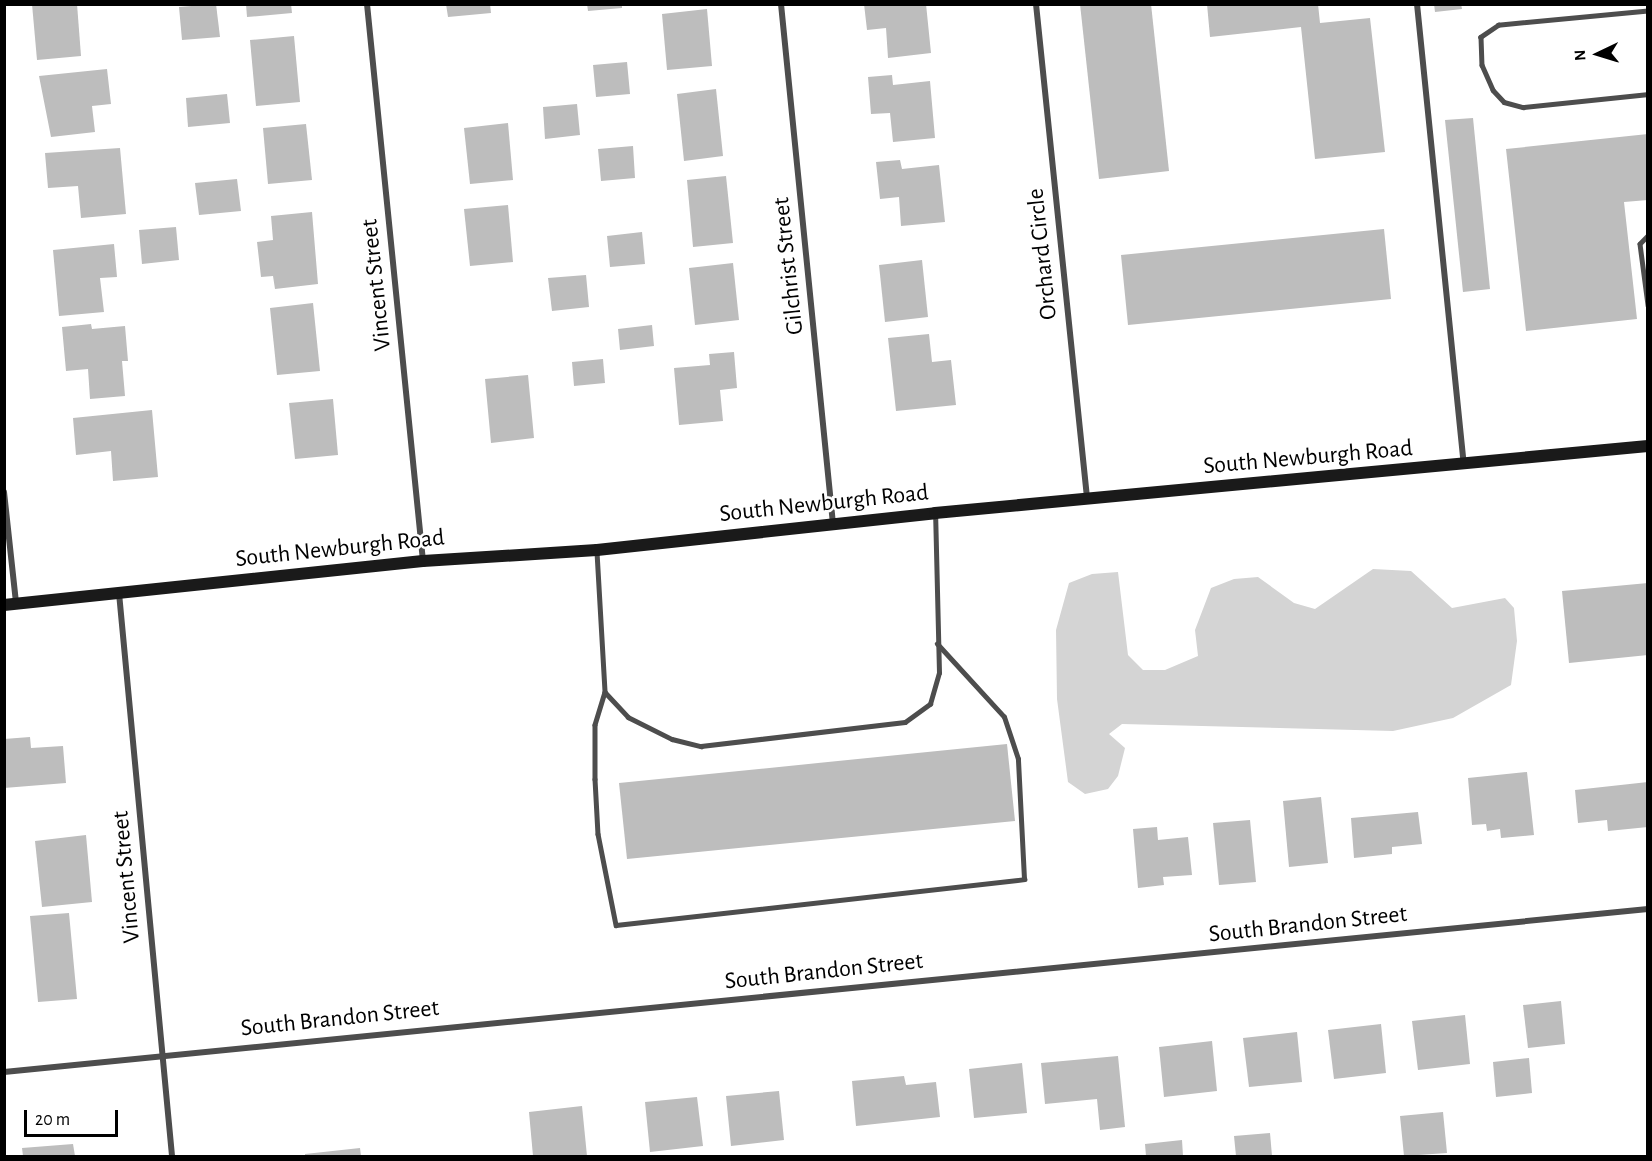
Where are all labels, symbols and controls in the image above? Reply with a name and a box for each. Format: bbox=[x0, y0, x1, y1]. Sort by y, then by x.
north arrow bbox=[1568, 24, 1628, 84]
text: N bbox=[1572, 49, 1588, 61]
street label: Orchard Circle bbox=[1022, 187, 1064, 321]
street label: Gilchrist Street bbox=[767, 196, 811, 336]
street label: Vincent Street bbox=[356, 218, 398, 352]
street label: South Newburgh Road bbox=[1202, 435, 1414, 481]
street label: South Newburgh Road bbox=[718, 479, 930, 529]
street label: South Newburgh Road bbox=[234, 524, 446, 574]
street label: Vincent Street bbox=[107, 810, 147, 944]
street label: South Brandon Street bbox=[1207, 900, 1409, 950]
street label: South Brandon Street bbox=[723, 947, 925, 997]
street label: South Brandon Street bbox=[239, 994, 441, 1044]
scale bar bbox=[27, 1098, 122, 1136]
text: 20 m bbox=[35, 1111, 70, 1129]

